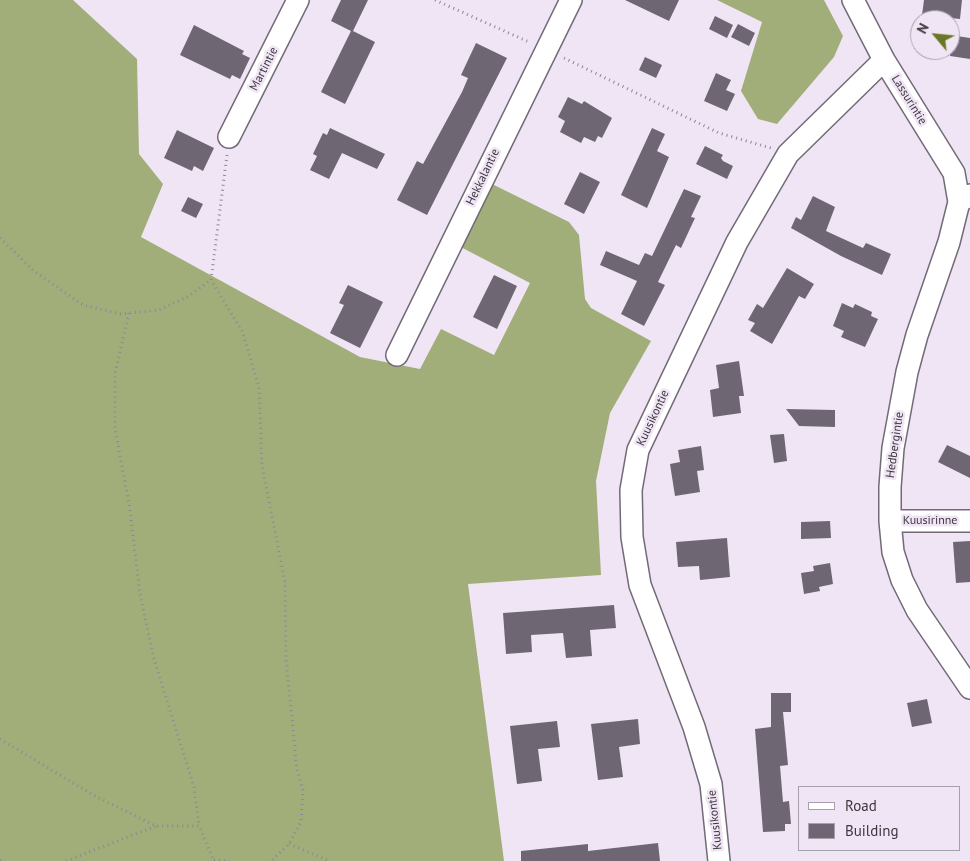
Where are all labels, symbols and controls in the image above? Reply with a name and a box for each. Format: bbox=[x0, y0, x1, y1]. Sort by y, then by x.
north arrow bbox=[910, 10, 960, 60]
text: N bbox=[913, 20, 933, 37]
street label: Martintie bbox=[247, 45, 281, 93]
street label: Lassurintie bbox=[888, 73, 930, 127]
street label: Hekkalantie bbox=[463, 146, 503, 208]
street label: Kuusikontie bbox=[634, 388, 672, 448]
street label: Hedbergintie bbox=[883, 411, 907, 479]
street label: Kuusirinne bbox=[903, 514, 957, 528]
legend bbox=[798, 786, 960, 851]
street label: Kuusikontie bbox=[705, 789, 725, 851]
text: Road bbox=[845, 796, 877, 815]
text: Building bbox=[845, 821, 899, 840]

